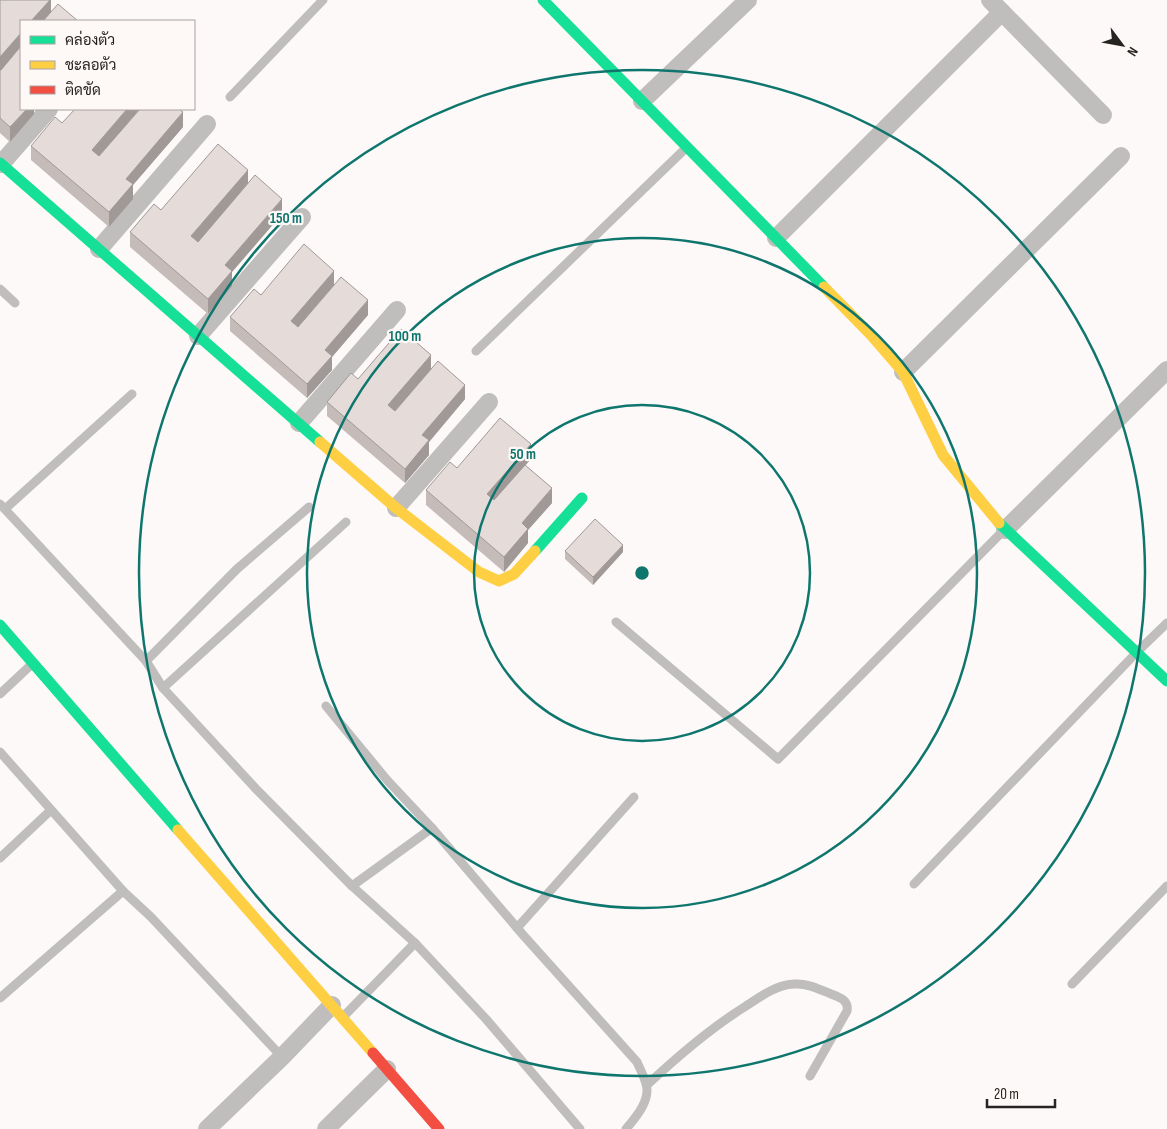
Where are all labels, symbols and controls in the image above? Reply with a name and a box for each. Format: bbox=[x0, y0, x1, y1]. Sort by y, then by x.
legend bbox=[20, 20, 195, 110]
north arrow bbox=[1097, 20, 1147, 70]
text: คล่องตัว bbox=[65, 30, 115, 50]
text: N bbox=[1123, 44, 1142, 59]
text: ชะลอตัว bbox=[65, 56, 116, 75]
text: ติดขัด bbox=[65, 81, 101, 100]
text: 150 m bbox=[270, 209, 302, 228]
text: 100 m bbox=[389, 327, 421, 346]
text: 50 m bbox=[510, 445, 536, 464]
centre of rings bbox=[633, 564, 651, 582]
scale bar bbox=[987, 1076, 1054, 1108]
text: 20 m bbox=[994, 1085, 1019, 1104]

